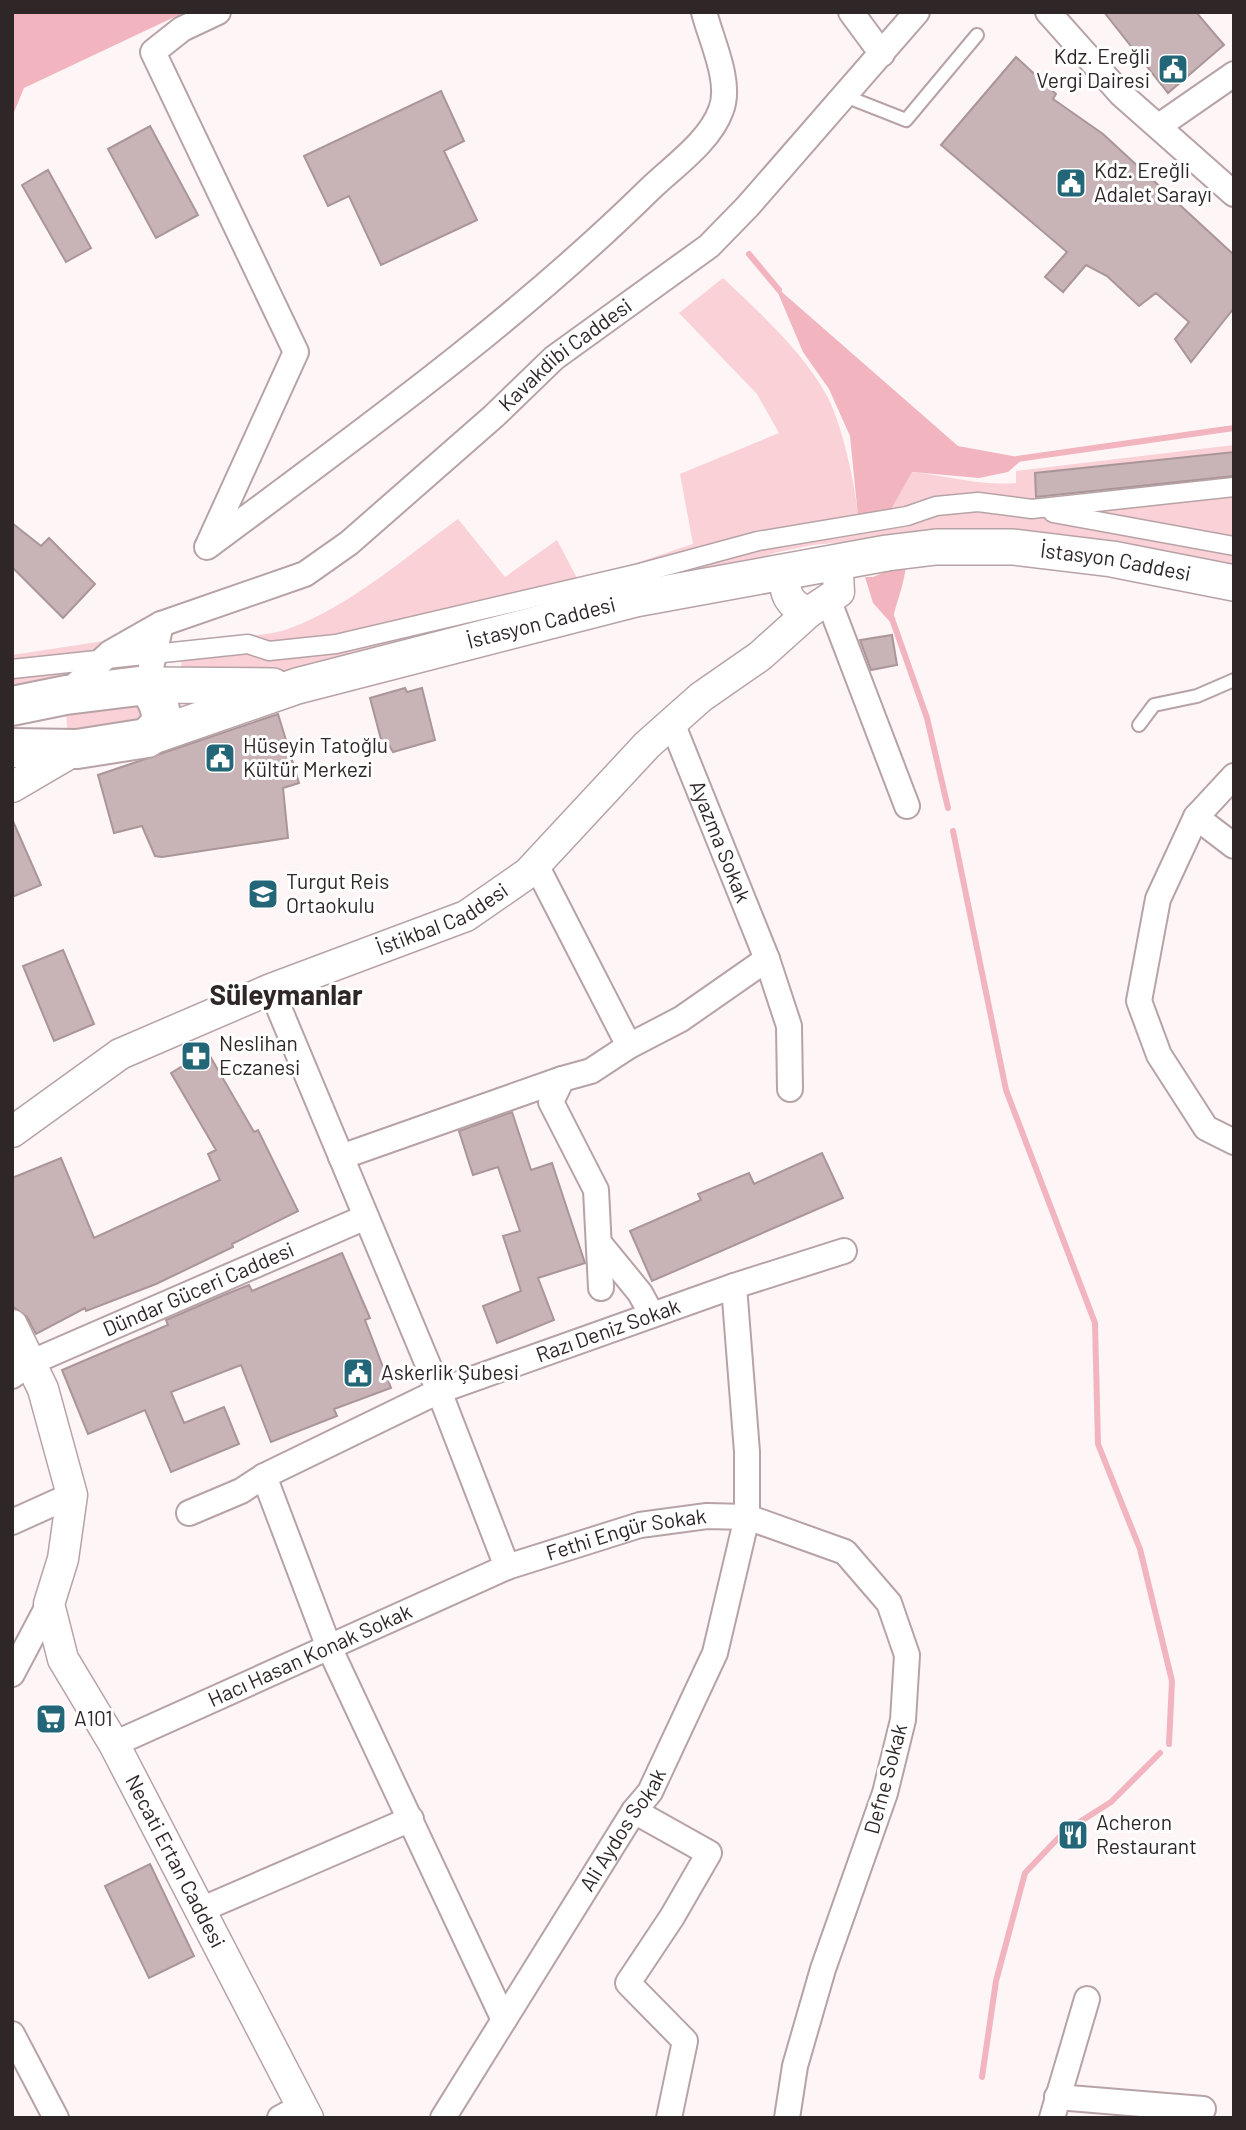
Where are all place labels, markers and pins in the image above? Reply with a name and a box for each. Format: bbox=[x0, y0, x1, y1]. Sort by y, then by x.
place label: Kdz. Ereğli Vergi Dairesi bbox=[1036, 43, 1150, 92]
public building icon: Kdz. Ereğli Vergi Dairesi bbox=[1156, 52, 1190, 86]
place label: Kdz. Ereğli Adalet Sarayı bbox=[1094, 157, 1212, 206]
public building icon: Kdz. Ereğli Adalet Sarayı bbox=[1054, 166, 1088, 200]
place label: Hüseyin Tatoğlu Kültür Merkezi bbox=[243, 732, 388, 781]
public building icon: Hüseyin Tatoğlu Kültür Merkezi bbox=[203, 741, 237, 775]
place label: Turgut Reis Ortaokulu bbox=[286, 868, 389, 917]
school or university icon: Turgut Reis Ortaokulu bbox=[246, 877, 280, 911]
place label: Neslihan Eczanesi bbox=[219, 1030, 300, 1079]
pharmacy icon: Neslihan Eczanesi bbox=[179, 1039, 213, 1073]
public building icon: Askerlik Şubesi bbox=[341, 1356, 375, 1390]
place label: Askerlik Şubesi bbox=[381, 1359, 519, 1384]
supermarket icon: A101 bbox=[34, 1702, 68, 1736]
place label: A101 bbox=[74, 1705, 113, 1730]
place label: Acheron Restaurant bbox=[1096, 1809, 1197, 1858]
restaurant icon: Acheron Restaurant bbox=[1056, 1818, 1090, 1852]

